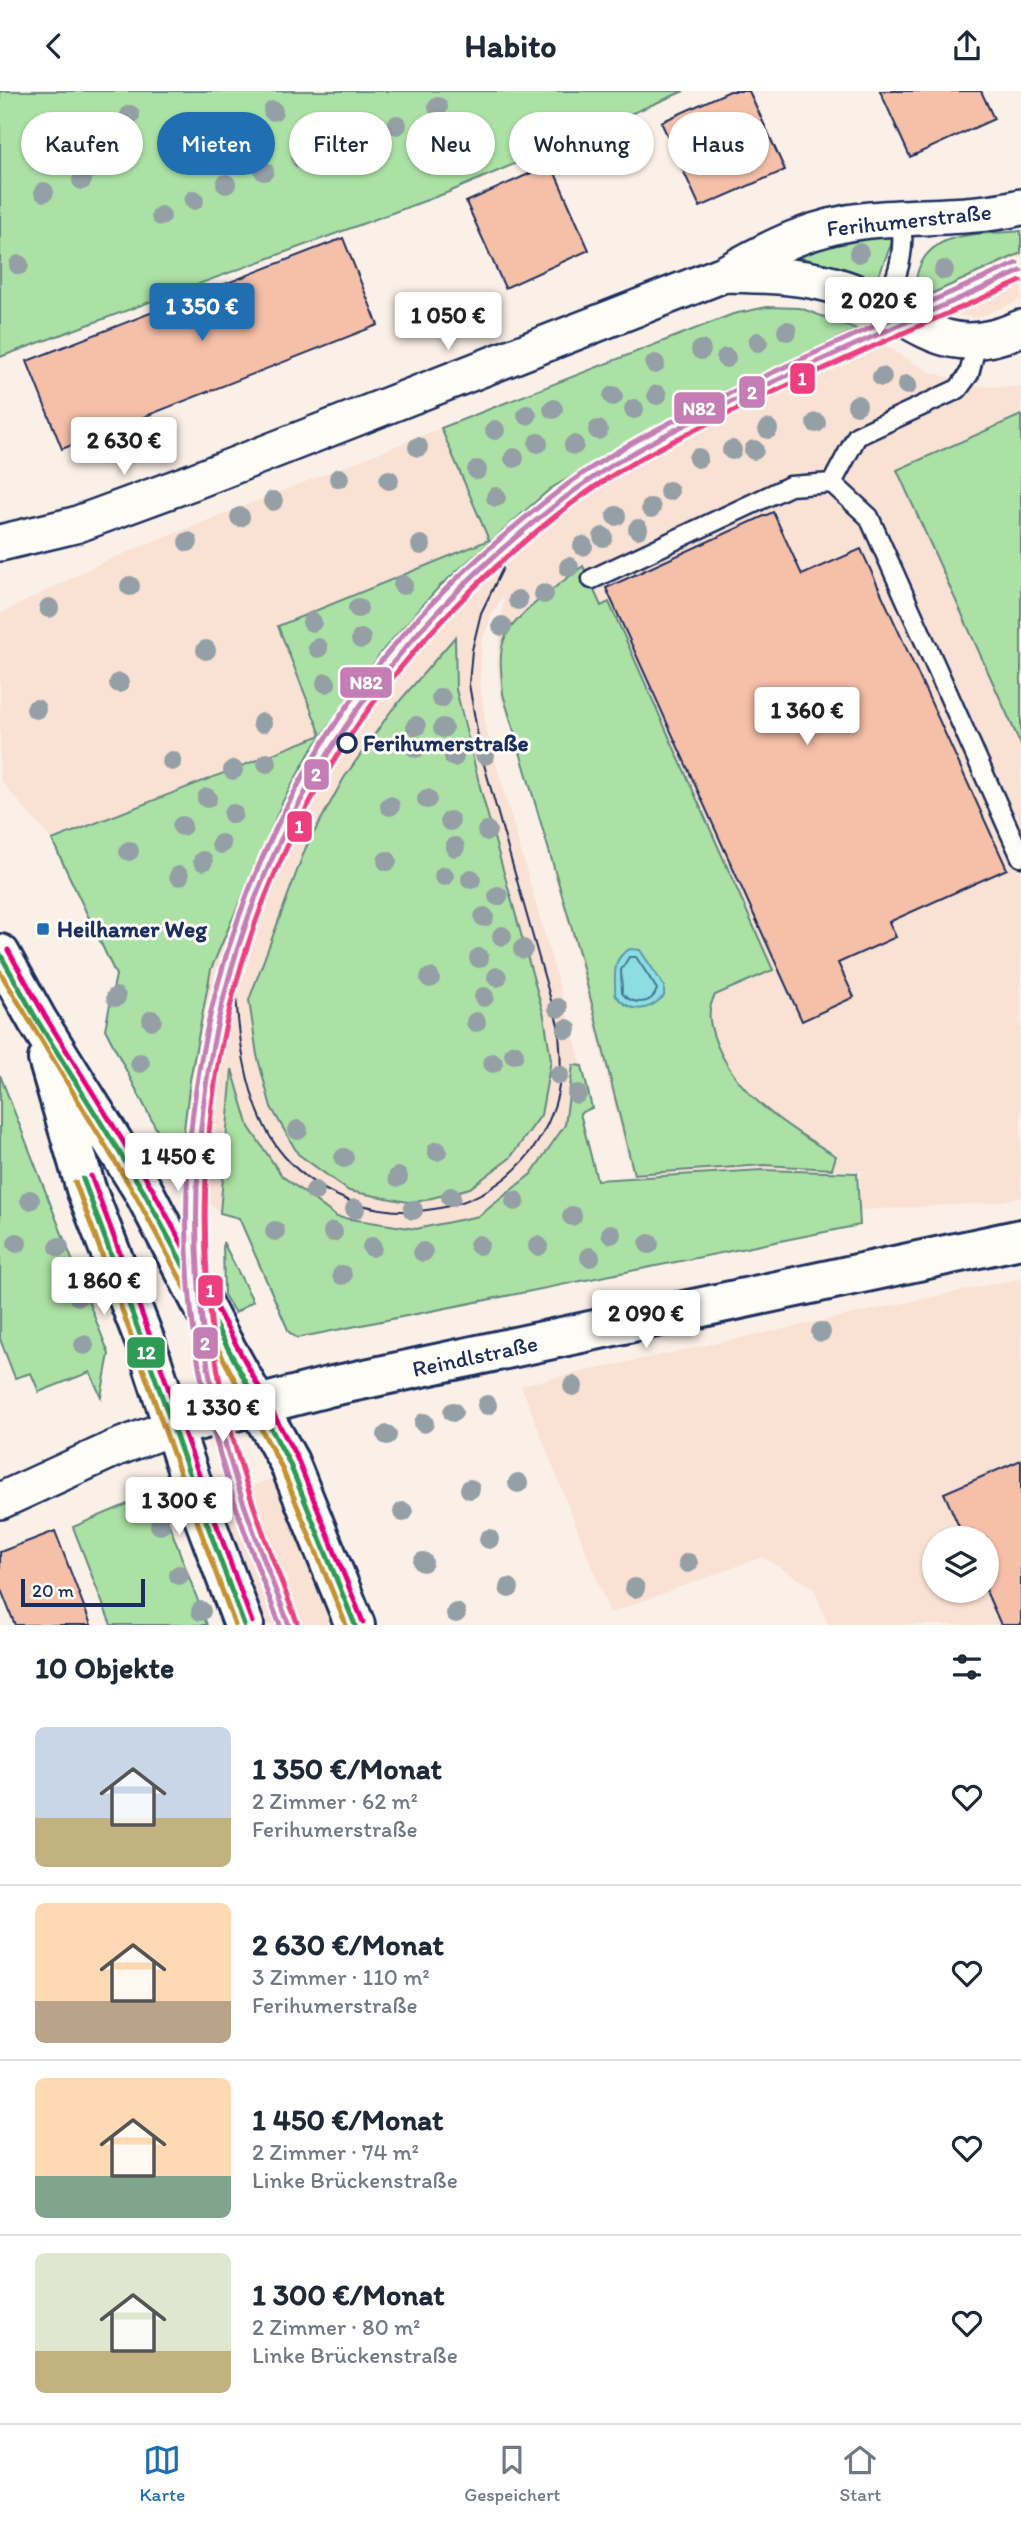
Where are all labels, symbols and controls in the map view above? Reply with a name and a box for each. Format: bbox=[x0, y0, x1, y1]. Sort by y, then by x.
icon: back bbox=[35, 27, 73, 65]
text: Habito bbox=[465, 27, 556, 65]
icon: share bbox=[948, 27, 986, 65]
chip: Kaufen bbox=[21, 112, 143, 175]
chip: Mieten bbox=[157, 112, 275, 175]
chip: Filter bbox=[289, 112, 392, 175]
chip: Neu bbox=[406, 112, 495, 175]
chip: Wohnung bbox=[509, 112, 654, 175]
chip: Haus bbox=[668, 112, 769, 175]
street label: Ferihumerstraße bbox=[825, 197, 993, 243]
pin: 2 020 € bbox=[814, 278, 944, 337]
pin: 1 350 € bbox=[137, 283, 267, 343]
text: 2 020 € bbox=[841, 286, 917, 314]
text: 1 350 € bbox=[166, 292, 238, 320]
pin: 1 050 € bbox=[383, 293, 513, 352]
text: 1 050 € bbox=[411, 301, 485, 329]
line badge: 1 bbox=[789, 362, 816, 395]
text: 1 bbox=[798, 367, 807, 390]
line badge: 2 bbox=[738, 375, 766, 409]
text: 2 bbox=[747, 381, 757, 404]
line badge: N82 bbox=[673, 391, 726, 425]
text: N82 bbox=[682, 397, 716, 420]
pin: 2 630 € bbox=[59, 417, 189, 477]
text: 2 630 € bbox=[87, 426, 161, 454]
line badge: N82 bbox=[339, 666, 393, 699]
text: N82 bbox=[349, 671, 383, 694]
pin: 1 360 € bbox=[742, 687, 872, 747]
text: 1 360 € bbox=[770, 696, 844, 724]
place label: Ferihumerstraße bbox=[363, 729, 529, 757]
marker: Ferihumerstraße bbox=[337, 733, 357, 753]
line badge: 2 bbox=[303, 758, 330, 791]
text: 2 bbox=[311, 763, 321, 786]
line badge: 1 bbox=[286, 810, 313, 843]
text: 1 bbox=[295, 815, 304, 838]
place label: Heilhamer Weg bbox=[57, 915, 208, 943]
marker: Heilhamer Weg bbox=[35, 921, 51, 937]
pin: 1 450 € bbox=[113, 1133, 243, 1193]
text: 1 450 € bbox=[141, 1142, 215, 1170]
pin: 1 860 € bbox=[39, 1257, 169, 1317]
text: 1 860 € bbox=[67, 1266, 141, 1294]
line badge: 1 bbox=[197, 1274, 224, 1307]
text: 1 bbox=[206, 1279, 215, 1302]
pin: 2 090 € bbox=[581, 1291, 711, 1350]
text: 2 090 € bbox=[608, 1299, 684, 1327]
line badge: 2 bbox=[192, 1326, 219, 1360]
street label: Reindlstraße bbox=[410, 1329, 540, 1383]
text: 2 bbox=[200, 1332, 210, 1355]
line badge: 12 bbox=[126, 1336, 166, 1369]
text: 12 bbox=[137, 1341, 155, 1364]
pin: 1 330 € bbox=[158, 1385, 288, 1444]
text: 1 330 € bbox=[186, 1393, 260, 1421]
pin: 1 300 € bbox=[114, 1477, 244, 1537]
text: 1 300 € bbox=[141, 1486, 217, 1514]
map controls bbox=[922, 1526, 999, 1603]
button: layers bbox=[922, 1526, 999, 1603]
scale bar bbox=[21, 1576, 145, 1608]
text: 20 m bbox=[32, 1579, 74, 1602]
icon: filters bbox=[948, 1648, 986, 1686]
text: 10 Objekte bbox=[35, 1649, 174, 1686]
text: 1 350 €/Monat bbox=[252, 1750, 442, 1787]
icon: home bbox=[91, 1755, 175, 1839]
icon: heart bbox=[948, 1778, 986, 1816]
text: 2 Zimmer · 62 m² bbox=[252, 1787, 418, 1815]
text: Ferihumerstraße bbox=[252, 1815, 418, 1843]
text: 2 630 €/Monat bbox=[252, 1926, 444, 1963]
icon: home bbox=[91, 1931, 175, 2015]
icon: heart bbox=[948, 1954, 986, 1992]
text: 3 Zimmer · 110 m² bbox=[252, 1963, 430, 1991]
text: Ferihumerstraße bbox=[252, 1991, 418, 2019]
text: 1 450 €/Monat bbox=[252, 2101, 443, 2138]
icon: home bbox=[91, 2106, 175, 2190]
icon: heart bbox=[948, 2129, 986, 2167]
text: 2 Zimmer · 74 m² bbox=[252, 2138, 419, 2166]
text: Linke Brückenstraße bbox=[252, 2166, 458, 2194]
text: 1 300 €/Monat bbox=[252, 2276, 444, 2313]
icon: home bbox=[91, 2281, 175, 2365]
icon: heart bbox=[948, 2304, 986, 2342]
text: 2 Zimmer · 80 m² bbox=[252, 2313, 421, 2341]
text: Linke Brückenstraße bbox=[252, 2341, 458, 2369]
tab: Karte bbox=[139, 2441, 185, 2506]
tab: Gespeichert bbox=[464, 2441, 561, 2506]
tab: Start bbox=[839, 2441, 881, 2506]

